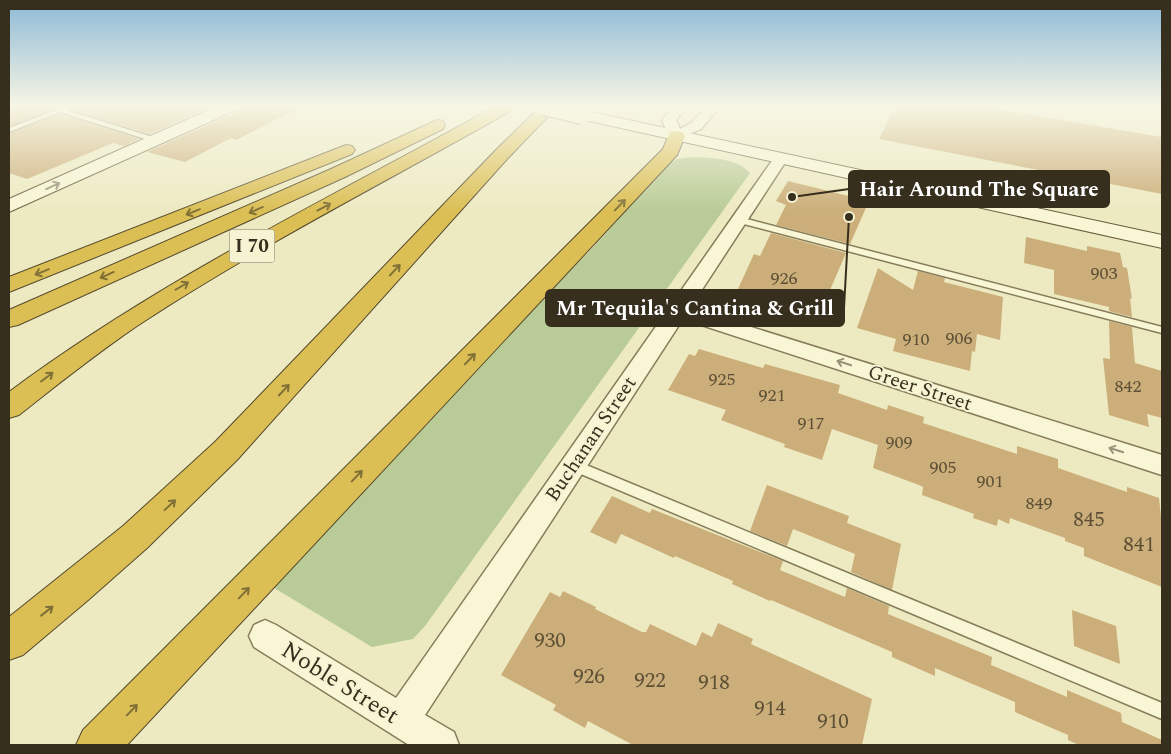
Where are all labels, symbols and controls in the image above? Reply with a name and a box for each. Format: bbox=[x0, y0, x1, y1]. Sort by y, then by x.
callout: Hair Around The Square bbox=[849, 171, 1109, 207]
text: Hair Around The Square bbox=[859, 174, 1099, 206]
one-way arrow bbox=[45, 181, 60, 191]
one-way arrow bbox=[614, 199, 626, 211]
one-way arrow bbox=[316, 202, 331, 211]
one-way arrow bbox=[249, 205, 264, 215]
one-way arrow bbox=[186, 207, 201, 217]
road number: I 70 bbox=[230, 230, 274, 262]
house number: 903 bbox=[1091, 260, 1118, 287]
one-way arrow bbox=[389, 264, 401, 277]
house number: 926 bbox=[771, 265, 798, 292]
one-way arrow bbox=[35, 267, 50, 277]
one-way arrow bbox=[100, 271, 115, 281]
one-way arrow bbox=[174, 280, 188, 290]
callout: Mr Tequila's Cantina & Grill bbox=[546, 290, 844, 326]
text: Mr Tequila's Cantina & Grill bbox=[556, 293, 834, 325]
house number: 906 bbox=[946, 325, 973, 352]
house number: 910 bbox=[903, 326, 930, 353]
one-way arrow bbox=[464, 353, 476, 365]
street label: Greer Street bbox=[864, 357, 976, 419]
one-way arrow bbox=[837, 358, 853, 368]
house number: 925 bbox=[709, 366, 736, 393]
street label: Buchanan Street bbox=[538, 370, 644, 508]
one-way arrow bbox=[40, 372, 54, 382]
house number: 842 bbox=[1115, 373, 1142, 400]
house number: 921 bbox=[759, 382, 786, 409]
one-way arrow bbox=[279, 383, 290, 396]
house number: 917 bbox=[798, 410, 825, 437]
house number: 909 bbox=[886, 429, 913, 456]
one-way arrow bbox=[1108, 444, 1124, 454]
house number: 905 bbox=[930, 454, 957, 481]
house number: 901 bbox=[977, 468, 1004, 495]
one-way arrow bbox=[351, 470, 363, 482]
house number: 849 bbox=[1026, 490, 1053, 517]
one-way arrow bbox=[163, 499, 176, 511]
house number: 845 bbox=[1073, 504, 1105, 536]
house number: 841 bbox=[1123, 529, 1155, 561]
one-way arrow bbox=[238, 587, 250, 599]
one-way arrow bbox=[40, 606, 54, 616]
house number: 930 bbox=[534, 625, 566, 657]
street label: Noble Street bbox=[274, 632, 406, 734]
house number: 926 bbox=[573, 661, 605, 693]
house number: 922 bbox=[634, 665, 666, 697]
house number: 918 bbox=[698, 667, 730, 699]
house number: 914 bbox=[754, 693, 786, 725]
one-way arrow bbox=[126, 704, 138, 716]
house number: 910 bbox=[817, 706, 849, 738]

